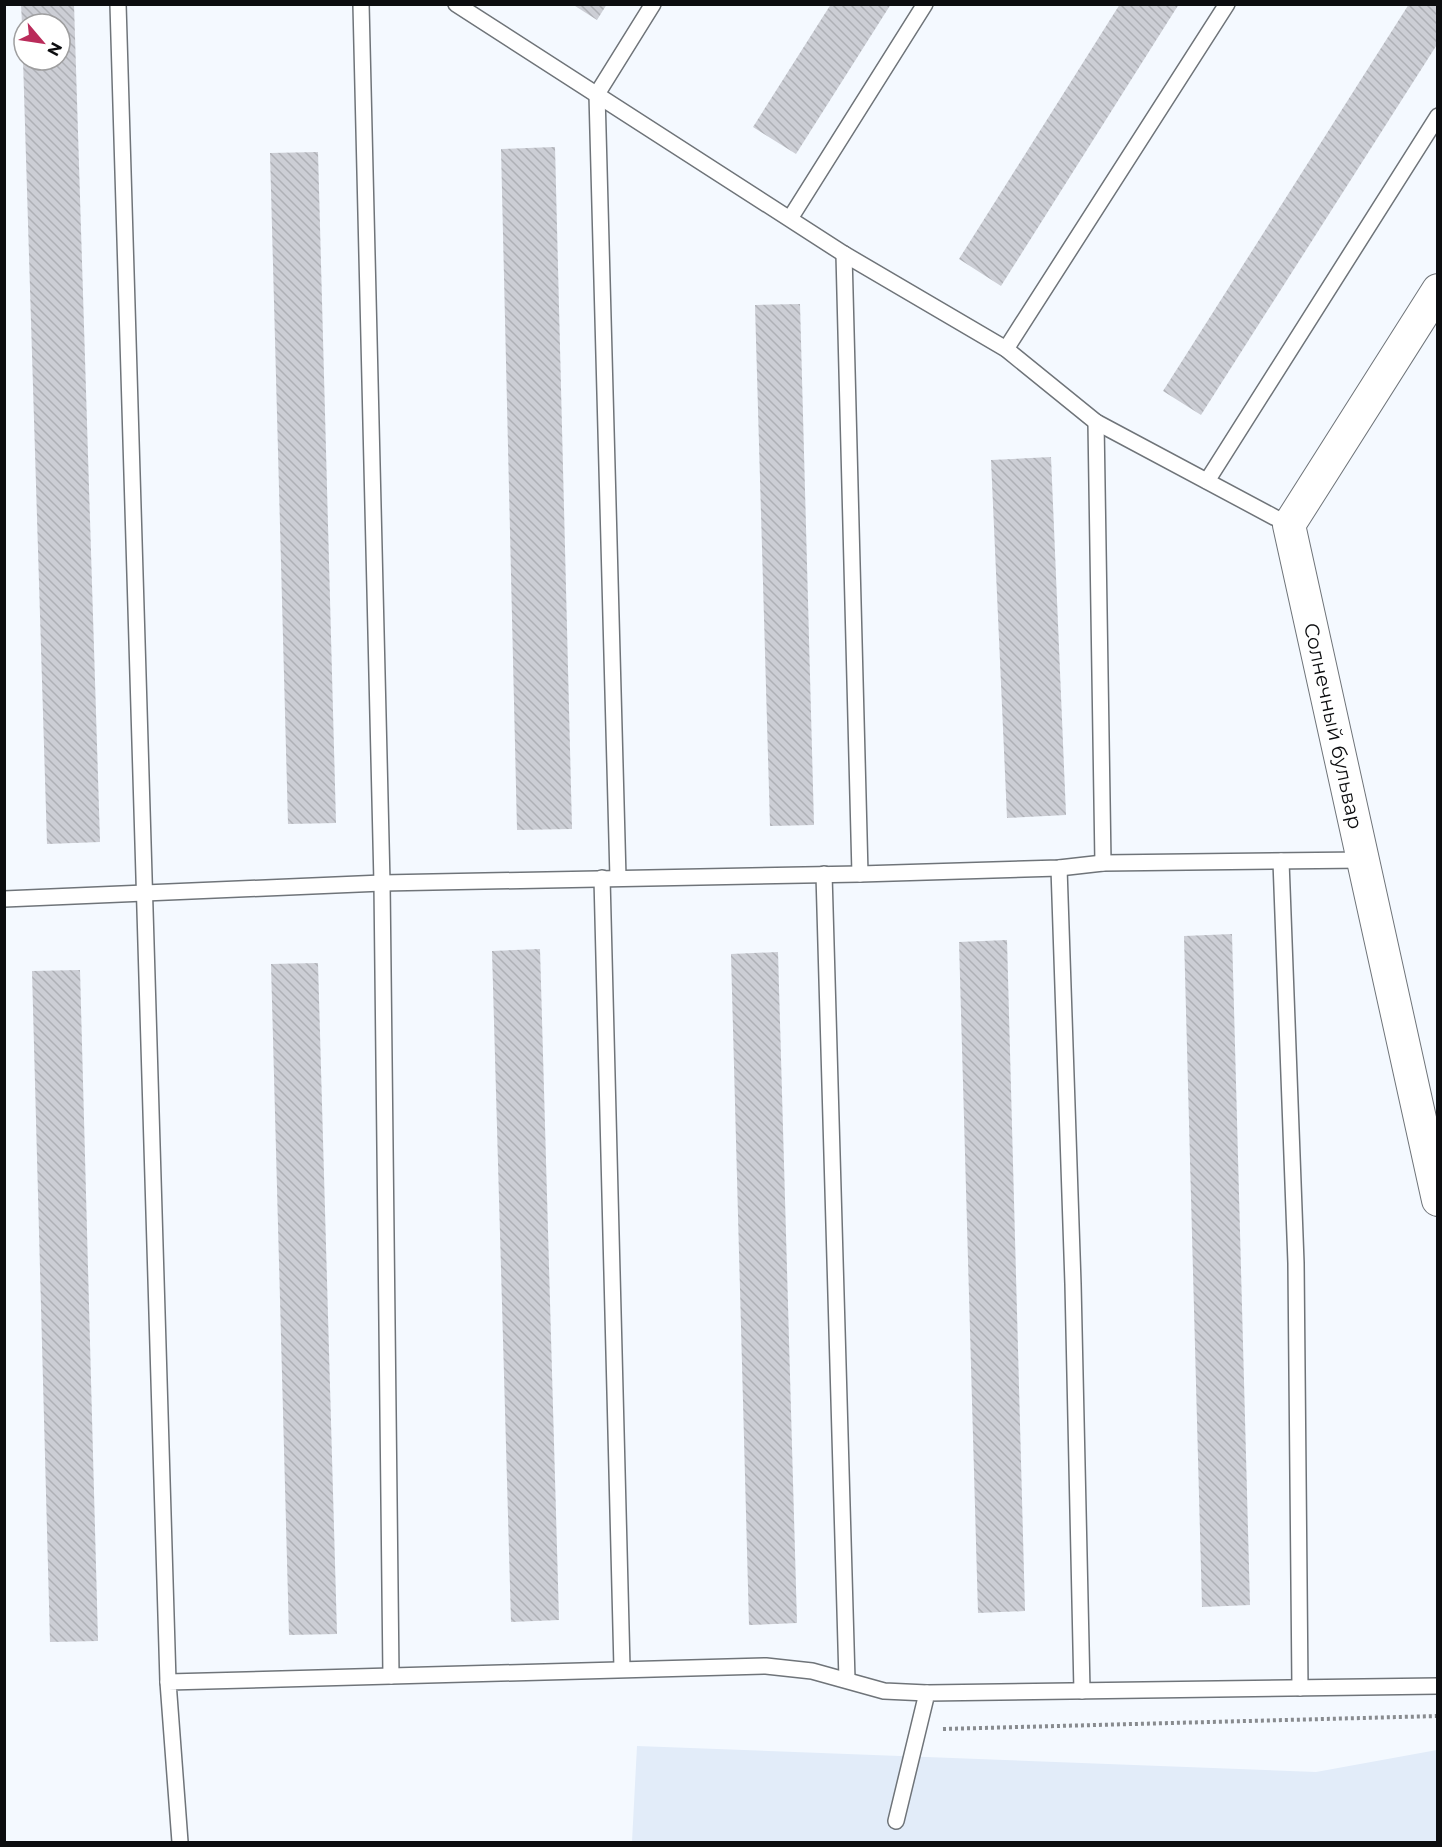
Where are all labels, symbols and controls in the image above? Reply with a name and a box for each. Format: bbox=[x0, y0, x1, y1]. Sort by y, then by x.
north arrow bbox=[12, 12, 72, 72]
text: N bbox=[43, 39, 66, 59]
street label: Солнечный бульвар bbox=[1299, 621, 1368, 831]

